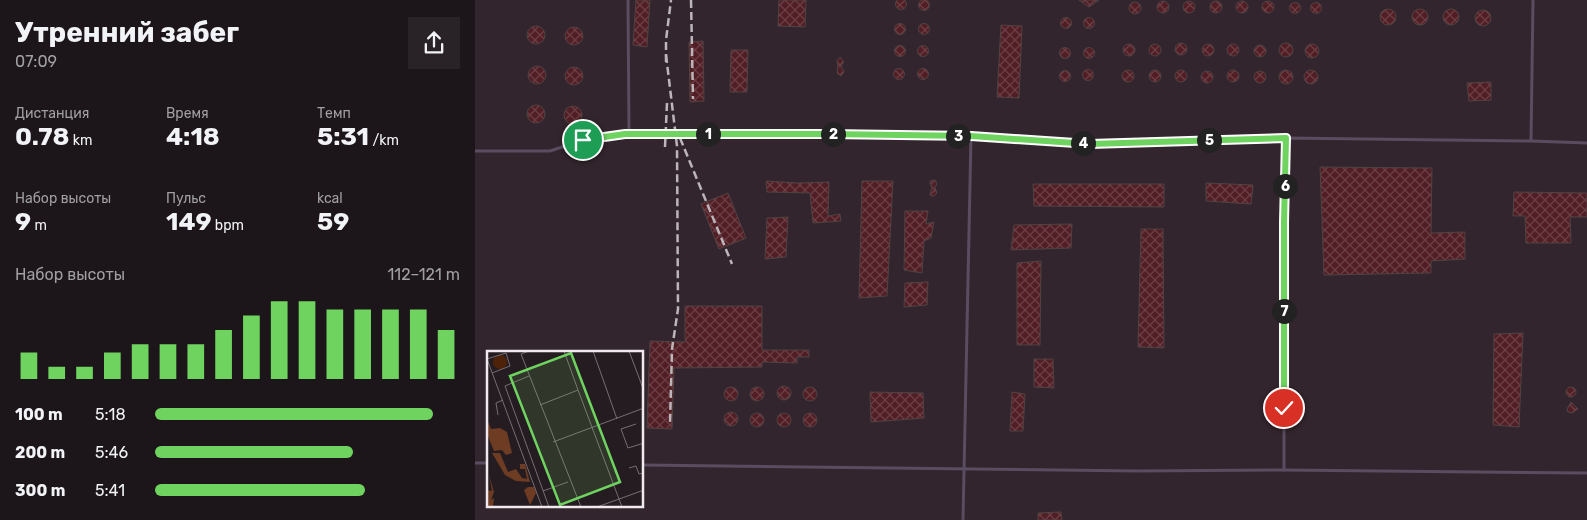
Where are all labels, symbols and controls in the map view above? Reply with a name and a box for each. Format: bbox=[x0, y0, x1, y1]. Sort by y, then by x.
text: Утренний забег bbox=[15, 16, 239, 49]
button: share bbox=[408, 17, 460, 69]
text: 07:09 bbox=[15, 52, 57, 71]
text: Дистанция bbox=[15, 105, 89, 122]
text: Время bbox=[166, 105, 209, 122]
text: Темп bbox=[317, 105, 351, 122]
pin bbox=[562, 119, 604, 161]
text: 0.78 bbox=[15, 122, 69, 151]
text: 4:18 bbox=[166, 122, 220, 151]
text: 5:31 bbox=[317, 122, 369, 151]
pin: 1 bbox=[695, 122, 721, 146]
pin: 2 bbox=[821, 122, 845, 146]
pin: 3 bbox=[945, 124, 971, 148]
icon: arrive bbox=[569, 126, 597, 154]
text: 1 bbox=[705, 126, 712, 143]
text: 2 bbox=[829, 126, 838, 143]
text: 3 bbox=[954, 128, 963, 145]
pin: 5 bbox=[1197, 128, 1221, 152]
pin: 4 bbox=[1071, 130, 1095, 156]
text: km bbox=[69, 132, 93, 149]
text: /km bbox=[369, 132, 399, 149]
text: 5 bbox=[1205, 132, 1214, 149]
text: 4 bbox=[1079, 135, 1088, 152]
pin: 6 bbox=[1273, 174, 1297, 198]
text: 6 bbox=[1281, 178, 1290, 195]
text: Набор высоты bbox=[15, 190, 111, 207]
text: Пульс bbox=[166, 190, 206, 207]
text: kcal bbox=[317, 190, 343, 207]
text: 9 bbox=[15, 207, 31, 236]
text: 149 bbox=[166, 207, 211, 236]
text: 59 bbox=[317, 207, 349, 236]
text: m bbox=[31, 217, 47, 234]
text: bpm bbox=[211, 217, 244, 234]
text: Набор высоты bbox=[15, 265, 125, 284]
text: 112–121 m bbox=[387, 265, 460, 284]
pin: 7 bbox=[1271, 298, 1297, 324]
text: 7 bbox=[1280, 303, 1289, 320]
inset map bbox=[487, 351, 644, 508]
pin bbox=[1263, 387, 1305, 429]
icon: check bbox=[1270, 394, 1298, 422]
text: 100 m bbox=[15, 405, 63, 424]
text: 5:18 bbox=[95, 405, 126, 424]
text: 200 m bbox=[15, 443, 65, 462]
text: 5:46 bbox=[95, 443, 128, 462]
text: 300 m bbox=[15, 481, 65, 500]
text: 5:41 bbox=[95, 481, 125, 500]

